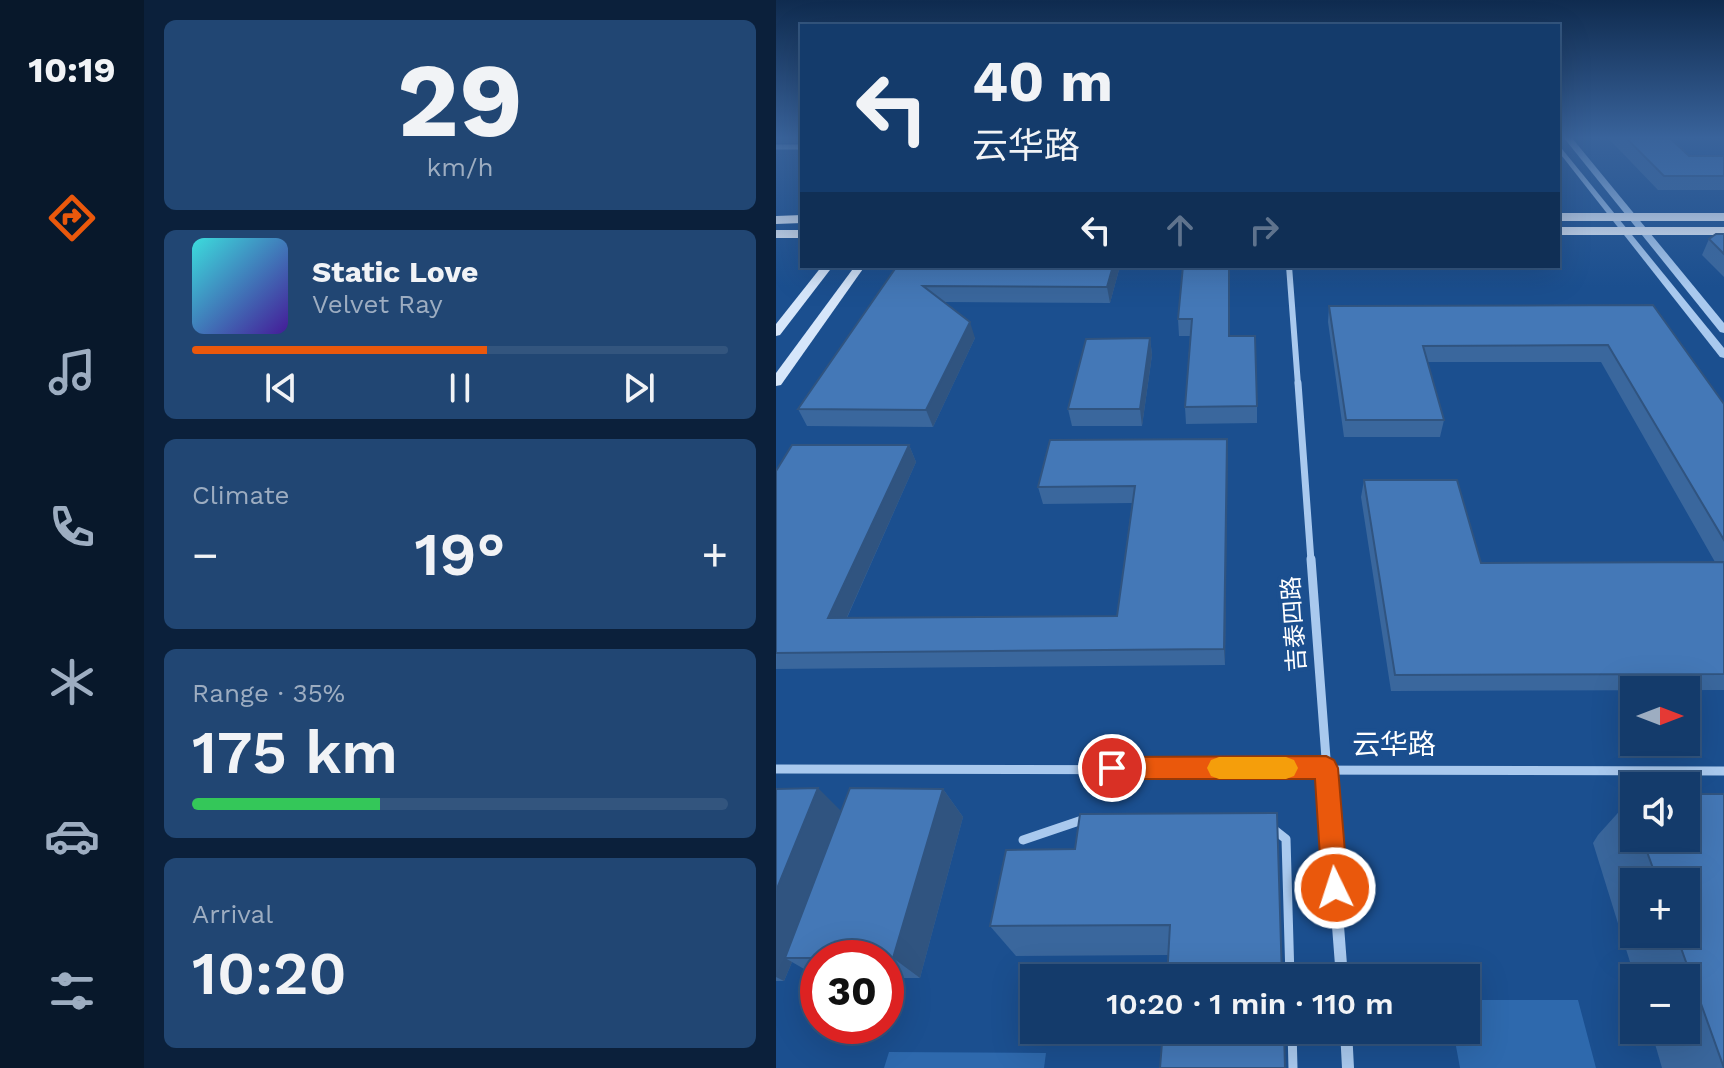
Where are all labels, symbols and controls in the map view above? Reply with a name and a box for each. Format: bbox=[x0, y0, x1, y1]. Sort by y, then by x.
text: 29 bbox=[397, 39, 523, 161]
text: 10:19 bbox=[28, 49, 116, 91]
text: 40 m bbox=[972, 49, 1113, 115]
icon: left bbox=[840, 56, 944, 160]
text: 云华路 bbox=[972, 125, 1080, 167]
text: km/h bbox=[427, 152, 493, 182]
icon: directions bbox=[44, 190, 100, 246]
icon: left bbox=[1074, 208, 1118, 252]
icon: ahead bbox=[1158, 208, 1202, 252]
icon: right bbox=[1242, 208, 1286, 252]
text: Static Love bbox=[312, 254, 478, 289]
text: Velvet Ray bbox=[312, 289, 443, 319]
icon: music bbox=[44, 344, 100, 400]
icon: previous bbox=[259, 366, 303, 410]
icon: pause bbox=[438, 366, 482, 410]
icon: next bbox=[617, 366, 661, 410]
text: Climate bbox=[192, 480, 290, 510]
icon: phone bbox=[44, 499, 100, 555]
text: 19° bbox=[415, 519, 505, 590]
text: − bbox=[192, 529, 219, 581]
text: + bbox=[701, 529, 728, 581]
street label: 吉泰四路 bbox=[1277, 575, 1311, 673]
icon: climate bbox=[44, 654, 100, 710]
north arrow bbox=[1620, 676, 1700, 756]
map controls bbox=[1620, 676, 1700, 1044]
text: Range · 35% bbox=[192, 678, 345, 708]
text: 175 km bbox=[192, 717, 398, 788]
street label: 云华路 bbox=[1352, 728, 1436, 761]
pin bbox=[1078, 734, 1146, 802]
icon: arrive bbox=[1090, 746, 1134, 790]
button: sound bbox=[1620, 772, 1700, 852]
icon: car bbox=[44, 808, 100, 864]
position arrow bbox=[1293, 846, 1377, 930]
button: + bbox=[1620, 868, 1700, 948]
text: Arrival bbox=[192, 899, 273, 929]
text: 10:20 bbox=[192, 938, 347, 1009]
speed limit sign: 30 bbox=[800, 940, 904, 1044]
icon: filters bbox=[44, 963, 100, 1019]
button: − bbox=[1620, 964, 1700, 1044]
text: 10:20 · 1 min · 110 m bbox=[1106, 986, 1394, 1021]

